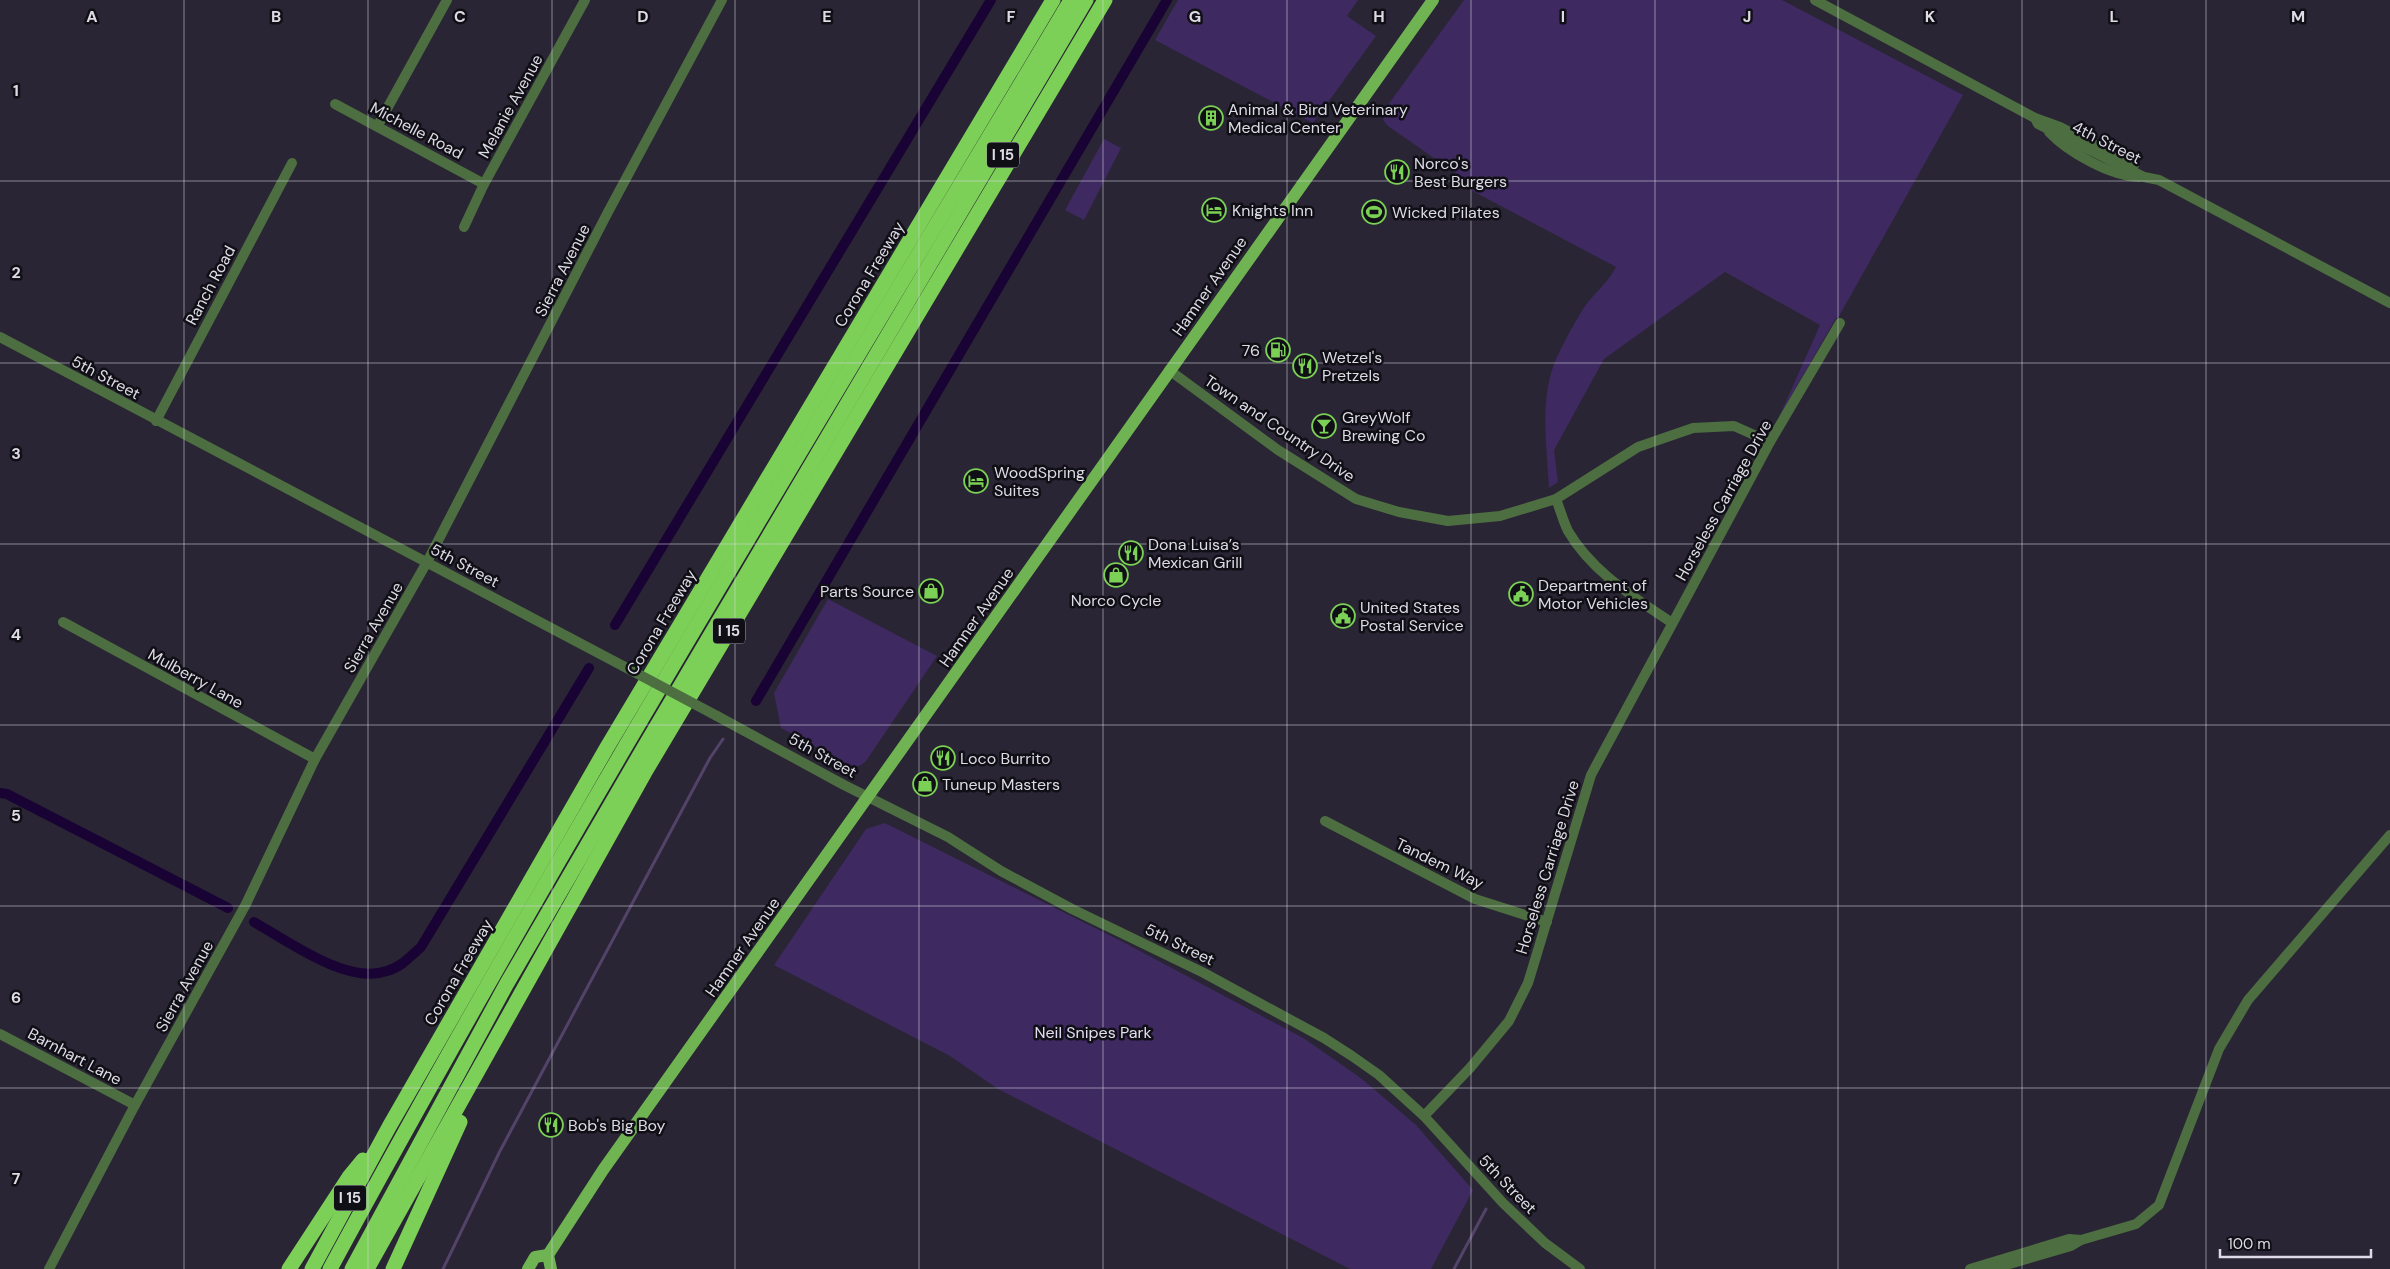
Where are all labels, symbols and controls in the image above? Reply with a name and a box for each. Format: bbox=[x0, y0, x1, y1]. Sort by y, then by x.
text: A bbox=[86, 6, 98, 27]
text: B bbox=[271, 6, 281, 27]
text: C bbox=[454, 6, 466, 27]
text: D bbox=[637, 6, 649, 27]
text: E bbox=[822, 6, 832, 27]
text: F bbox=[1007, 6, 1016, 27]
text: G bbox=[1189, 6, 1201, 27]
text: H bbox=[1373, 6, 1385, 27]
text: I bbox=[1561, 6, 1565, 27]
text: J bbox=[1743, 6, 1751, 27]
text: K bbox=[1925, 6, 1936, 27]
text: L bbox=[2110, 6, 2119, 27]
text: M bbox=[2291, 6, 2305, 27]
street label: Melanie Avenue bbox=[473, 51, 548, 162]
text: 1 bbox=[13, 80, 19, 101]
street label: Michelle Road bbox=[367, 97, 467, 164]
place label: Animal & Bird Veterinary Medical Center bbox=[1228, 99, 1408, 138]
building icon: Animal & Bird Veterinary Medical Center bbox=[1198, 105, 1224, 131]
street label: 4th Street bbox=[2069, 116, 2145, 169]
road number: I 15 bbox=[987, 142, 1019, 168]
place label: Norco's Best Burgers bbox=[1414, 153, 1507, 192]
restaurant icon: Norco's Best Burgers bbox=[1384, 159, 1410, 185]
hotel icon: Knights Inn bbox=[1201, 197, 1227, 223]
sports icon: Wicked Pilates bbox=[1361, 199, 1387, 225]
place label: Knights Inn bbox=[1232, 200, 1313, 221]
place label: Wicked Pilates bbox=[1392, 202, 1500, 223]
street label: Corona Freeway bbox=[830, 218, 909, 331]
street label: Sierra Avenue bbox=[530, 220, 595, 320]
street label: Hamner Avenue bbox=[1167, 232, 1251, 340]
street label: Ranch Road bbox=[181, 242, 240, 329]
text: 2 bbox=[11, 262, 21, 283]
fuel station icon: 76 bbox=[1265, 337, 1291, 363]
place label: 76 bbox=[1242, 340, 1260, 361]
place label: Wetzel's Pretzels bbox=[1322, 347, 1382, 386]
street label: 5th Street bbox=[68, 351, 144, 404]
restaurant icon: Wetzel's Pretzels bbox=[1292, 353, 1318, 379]
street label: Town and Country Drive bbox=[1200, 370, 1359, 487]
place label: GreyWolf Brewing Co bbox=[1342, 407, 1425, 446]
bar icon: GreyWolf Brewing Co bbox=[1311, 413, 1337, 439]
street label: Horseless Carriage Drive bbox=[1670, 416, 1776, 584]
text: 3 bbox=[11, 443, 21, 464]
place label: WoodSpring Suites bbox=[994, 462, 1085, 501]
hotel icon: WoodSpring Suites bbox=[963, 468, 989, 494]
place label: Dona Luisa’s Mexican Grill bbox=[1148, 534, 1242, 573]
street label: 5th Street bbox=[427, 539, 503, 592]
restaurant icon: Dona Luisa’s Mexican Grill bbox=[1118, 540, 1144, 566]
shop icon: Norco Cycle bbox=[1103, 562, 1129, 588]
street label: Hamner Avenue bbox=[934, 563, 1018, 671]
street label: Corona Freeway bbox=[622, 566, 701, 679]
place label: Department of Motor Vehicles bbox=[1538, 575, 1648, 614]
street label: Sierra Avenue bbox=[339, 578, 408, 676]
shop icon: Parts Source bbox=[918, 578, 944, 604]
place label: Parts Source bbox=[820, 581, 914, 602]
public building icon: Department of Motor Vehicles bbox=[1508, 581, 1534, 607]
place label: Norco Cycle bbox=[1071, 590, 1161, 611]
place label: United States Postal Service bbox=[1360, 597, 1464, 636]
public building icon: United States Postal Service bbox=[1330, 603, 1356, 629]
road number: I 15 bbox=[713, 618, 745, 644]
text: 4 bbox=[11, 624, 21, 645]
street label: Mulberry Lane bbox=[144, 644, 247, 713]
street label: 5th Street bbox=[785, 728, 861, 783]
restaurant icon: Loco Burrito bbox=[930, 745, 956, 771]
place label: Loco Burrito bbox=[960, 748, 1051, 769]
shop icon: Tuneup Masters bbox=[912, 771, 938, 797]
place label: Tuneup Masters bbox=[942, 774, 1060, 795]
street label: Horseless Carriage Drive bbox=[1511, 778, 1584, 957]
text: 5 bbox=[11, 805, 21, 826]
street label: Tandem Way bbox=[1392, 833, 1487, 894]
street label: Hamner Avenue bbox=[700, 893, 784, 1001]
street label: Corona Freeway bbox=[419, 915, 497, 1029]
street label: 5th Street bbox=[1142, 919, 1218, 970]
street label: Sierra Avenue bbox=[151, 937, 218, 1036]
text: 6 bbox=[11, 987, 21, 1008]
park label: Neil Snipes Park bbox=[1034, 1022, 1152, 1043]
street label: Barnhart Lane bbox=[24, 1023, 125, 1090]
restaurant icon: Bob's Big Boy bbox=[538, 1112, 564, 1138]
place label: Bob's Big Boy bbox=[568, 1115, 665, 1136]
street label: 5th Street bbox=[1474, 1150, 1541, 1219]
text: 7 bbox=[12, 1168, 21, 1189]
road number: I 15 bbox=[334, 1186, 366, 1210]
scale bar bbox=[2220, 1226, 2371, 1258]
text: 100 m bbox=[2228, 1234, 2271, 1254]

